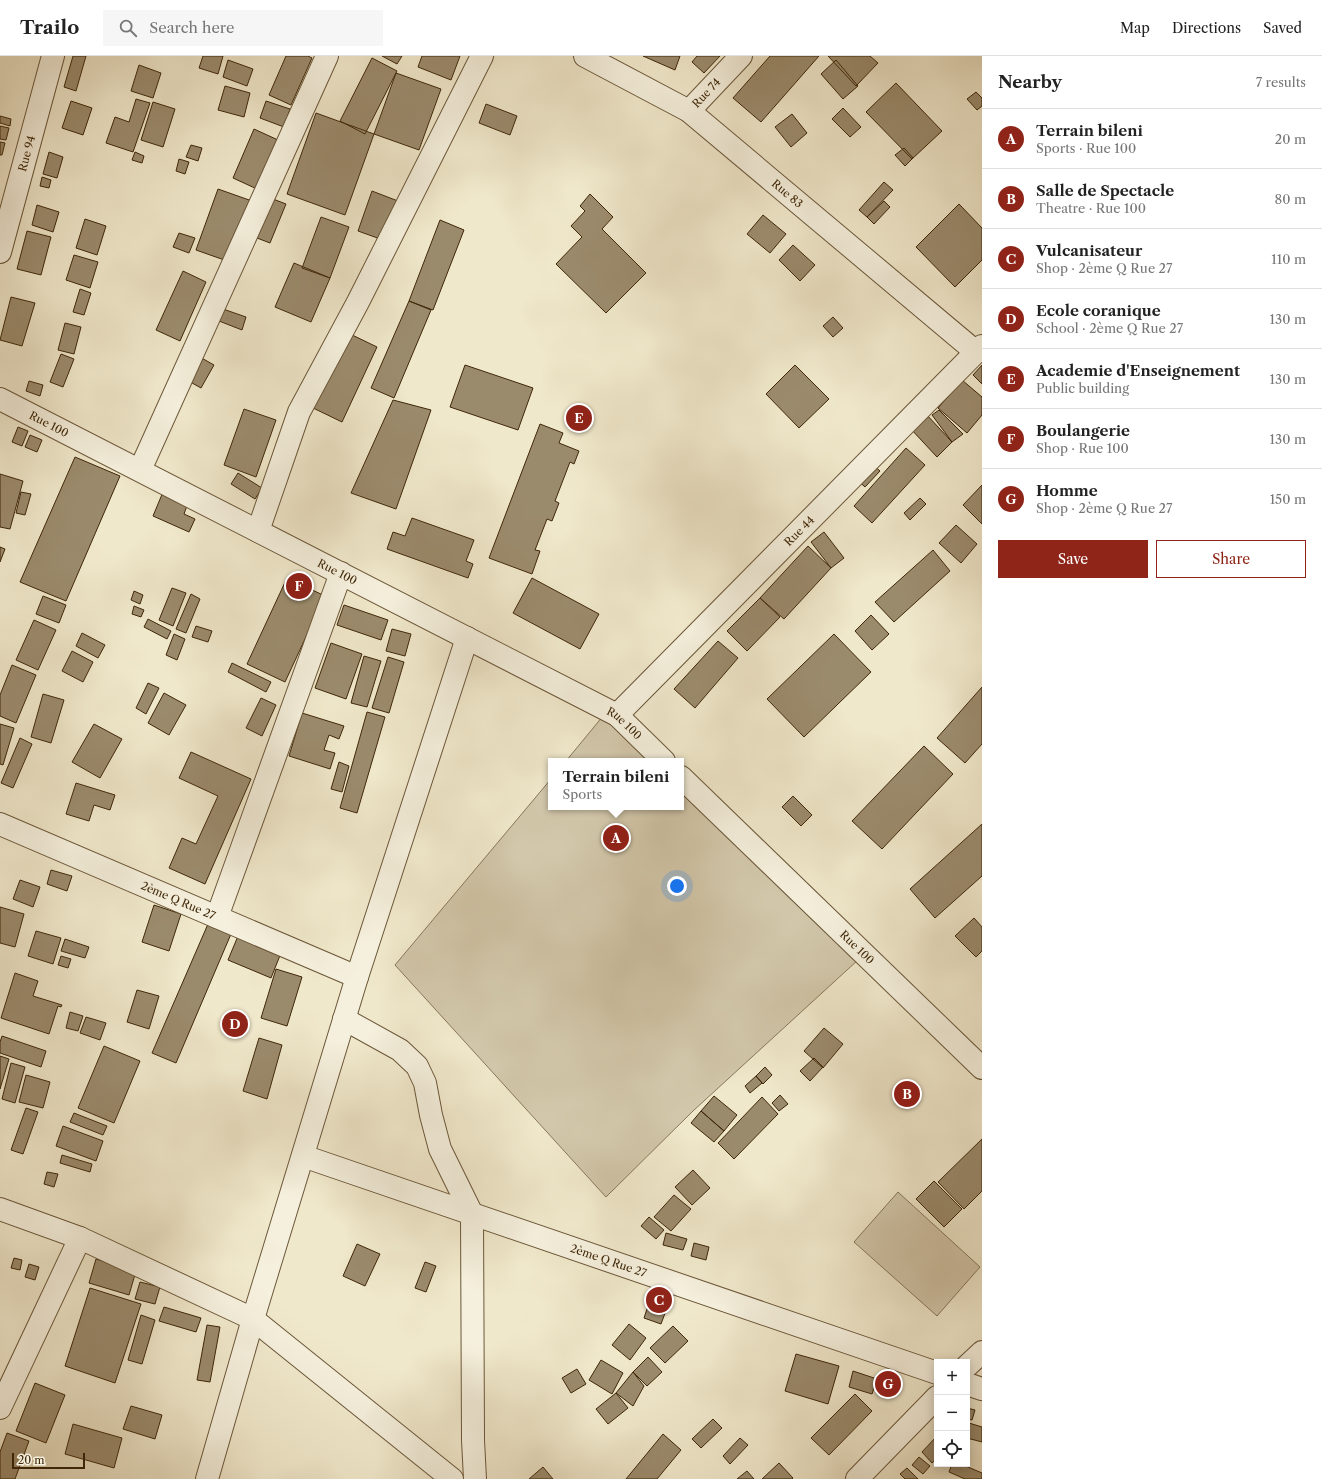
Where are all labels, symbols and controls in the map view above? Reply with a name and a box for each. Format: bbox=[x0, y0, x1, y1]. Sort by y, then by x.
search box bbox=[103, 10, 383, 46]
text: Trailo bbox=[20, 16, 79, 39]
icon: search bbox=[117, 17, 139, 39]
text: Search here bbox=[149, 18, 234, 37]
text: Map bbox=[1120, 19, 1150, 37]
text: Directions bbox=[1172, 19, 1241, 37]
text: Saved bbox=[1263, 19, 1302, 37]
text: Nearby bbox=[998, 72, 1062, 92]
text: 7 results bbox=[1256, 74, 1306, 90]
street label: Rue 74 bbox=[689, 75, 723, 111]
text: Terrain bileni bbox=[1036, 121, 1143, 140]
text: A bbox=[1006, 131, 1016, 147]
text: 20 m bbox=[1275, 131, 1306, 147]
street label: Rue 94 bbox=[15, 134, 38, 173]
text: Sports · Rue 100 bbox=[1036, 140, 1136, 156]
street label: Rue 83 bbox=[769, 176, 806, 211]
text: Salle de Spectacle bbox=[1036, 181, 1174, 200]
text: B bbox=[1006, 191, 1016, 207]
text: 80 m bbox=[1274, 191, 1306, 207]
text: Theatre · Rue 100 bbox=[1036, 200, 1146, 216]
text: Vulcanisateur bbox=[1036, 241, 1142, 260]
text: C bbox=[1006, 251, 1016, 267]
text: 110 m bbox=[1271, 251, 1306, 267]
text: Shop · 2ème Q Rue 27 bbox=[1036, 260, 1173, 276]
text: Ecole coranique bbox=[1036, 301, 1161, 320]
text: D bbox=[1005, 311, 1017, 327]
text: 130 m bbox=[1270, 311, 1306, 327]
text: School · 2ème Q Rue 27 bbox=[1036, 320, 1183, 336]
text: Academie d'Enseignement bbox=[1036, 361, 1240, 380]
text: E bbox=[1006, 371, 1016, 387]
text: 130 m bbox=[1270, 371, 1306, 387]
text: Public building bbox=[1036, 380, 1129, 396]
pin: E bbox=[566, 403, 592, 433]
street label: Rue 100 bbox=[27, 408, 71, 440]
text: Boulangerie bbox=[1036, 421, 1130, 440]
text: F bbox=[1007, 431, 1015, 447]
text: 130 m bbox=[1270, 431, 1306, 447]
text: Shop · Rue 100 bbox=[1036, 440, 1129, 456]
text: Homme bbox=[1036, 481, 1098, 500]
text: G bbox=[1005, 491, 1017, 507]
text: 150 m bbox=[1270, 491, 1306, 507]
text: Shop · 2ème Q Rue 27 bbox=[1036, 500, 1173, 516]
street label: Rue 44 bbox=[781, 513, 817, 549]
button: Save bbox=[998, 540, 1148, 578]
button: Share bbox=[1156, 540, 1306, 578]
street label: Rue 100 bbox=[315, 556, 359, 588]
pin: F bbox=[286, 571, 312, 601]
street label: Rue 100 bbox=[604, 704, 645, 742]
popup bbox=[548, 758, 684, 810]
text: Terrain bileni bbox=[563, 767, 669, 786]
text: Sports bbox=[563, 786, 602, 802]
pin: A bbox=[603, 823, 629, 853]
your location bbox=[667, 876, 687, 896]
street label: 2ème Q Rue 27 bbox=[139, 878, 218, 923]
street label: Rue 100 bbox=[837, 927, 877, 967]
pin: D bbox=[222, 1009, 248, 1039]
pin: B bbox=[894, 1079, 920, 1109]
street label: 2ème Q Rue 27 bbox=[569, 1241, 649, 1280]
pin: C bbox=[646, 1285, 672, 1315]
map controls bbox=[934, 1359, 970, 1467]
button: + bbox=[934, 1359, 970, 1395]
pin: G bbox=[875, 1369, 901, 1399]
button: − bbox=[934, 1395, 970, 1431]
button: locate bbox=[934, 1431, 970, 1467]
scale bar bbox=[12, 1451, 85, 1470]
text: 20 m bbox=[18, 1453, 44, 1467]

